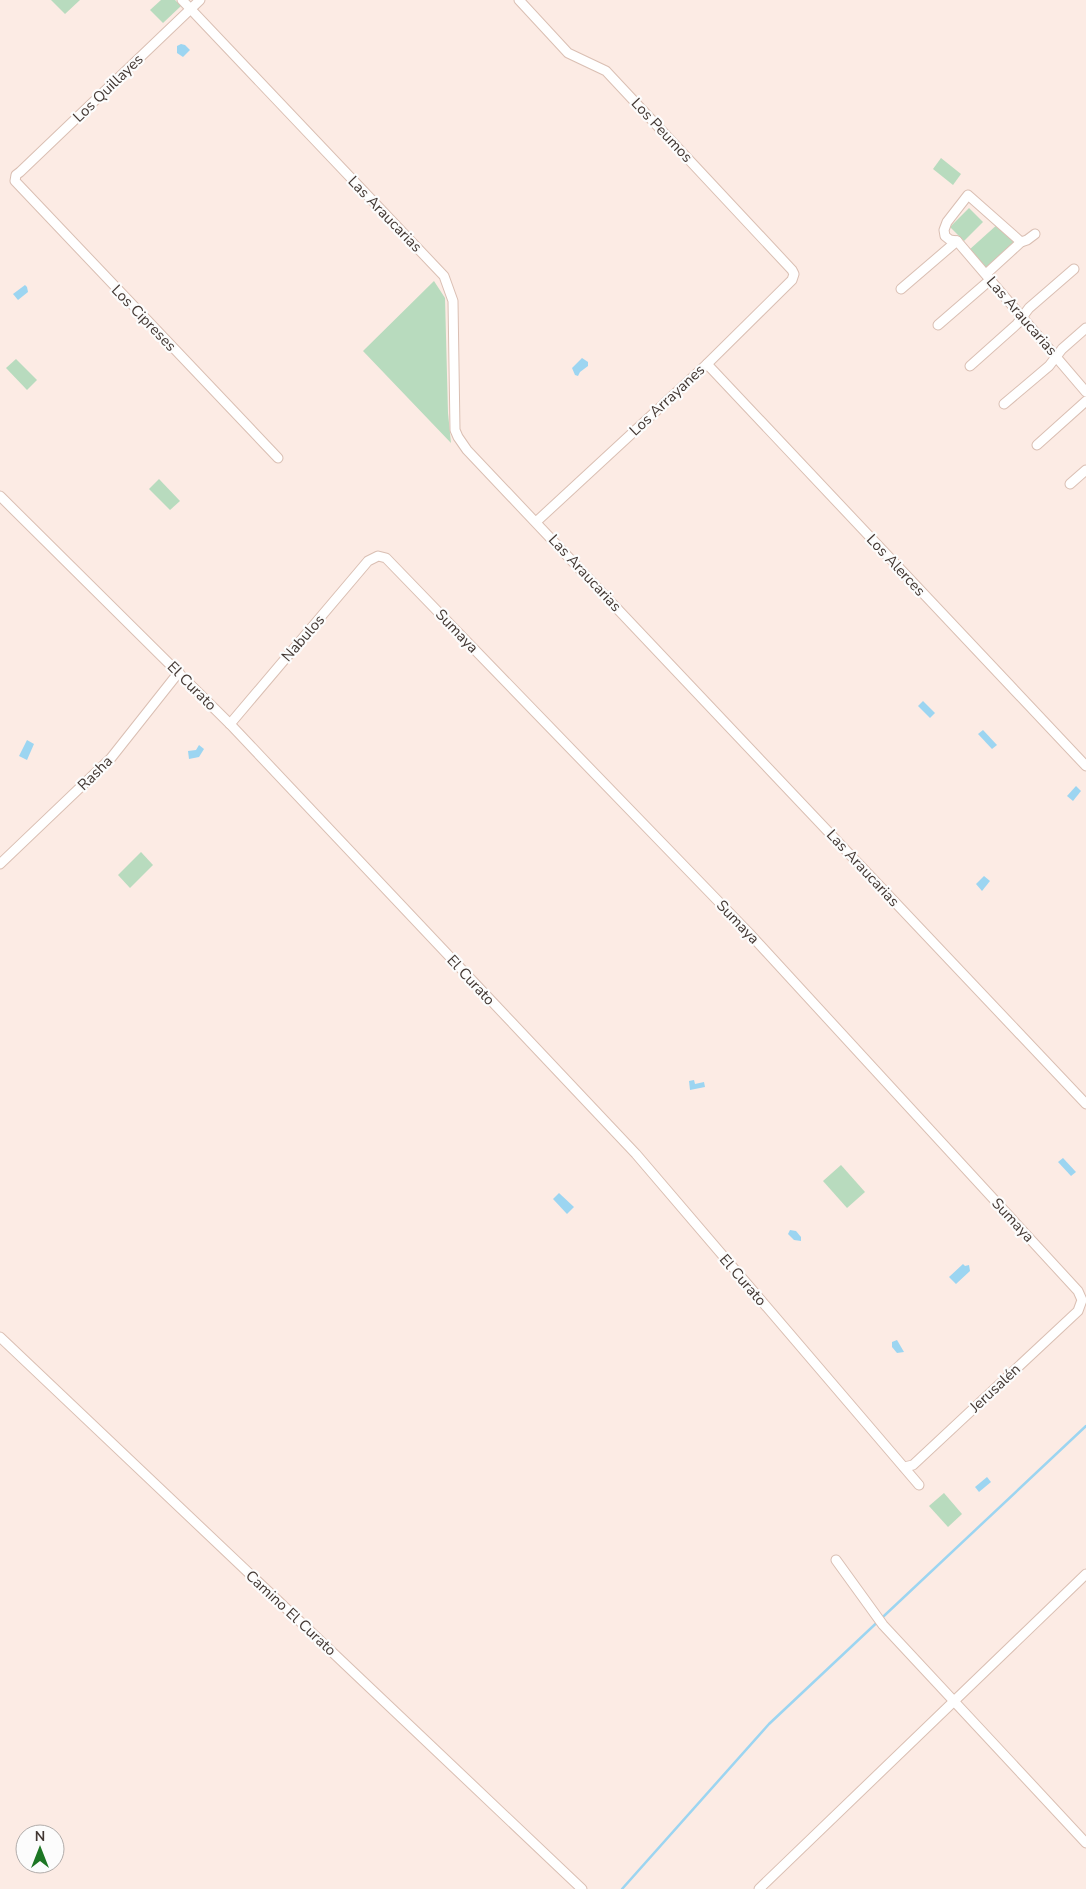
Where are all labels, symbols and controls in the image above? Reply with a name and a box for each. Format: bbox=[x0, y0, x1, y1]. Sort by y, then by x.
street label: Los Quillayes bbox=[69, 49, 147, 127]
street label: Los Peumos bbox=[627, 93, 697, 167]
street label: Las Araucarias bbox=[344, 172, 426, 256]
street label: Las Araucarias bbox=[982, 272, 1062, 360]
street label: Los Cipreses bbox=[107, 280, 181, 356]
street label: Los Arrayanes bbox=[625, 360, 709, 440]
street label: Las Araucarias bbox=[544, 530, 626, 616]
street label: Los Alerces bbox=[862, 530, 930, 600]
street label: Sumaya bbox=[431, 605, 483, 657]
street label: Nabulos bbox=[277, 610, 329, 666]
street label: El Curato bbox=[163, 657, 221, 715]
street label: Rasha bbox=[73, 751, 117, 795]
street label: Las Araucarias bbox=[822, 825, 904, 911]
street label: Sumaya bbox=[712, 896, 764, 948]
street label: El Curato bbox=[442, 950, 500, 1010]
street label: Sumaya bbox=[987, 1193, 1039, 1247]
street label: El Curato bbox=[715, 1250, 771, 1310]
street label: Jerusalén bbox=[965, 1359, 1025, 1417]
street label: Camino El Curato bbox=[241, 1566, 341, 1660]
north arrow bbox=[15, 1824, 65, 1874]
text: N bbox=[35, 1827, 45, 1846]

